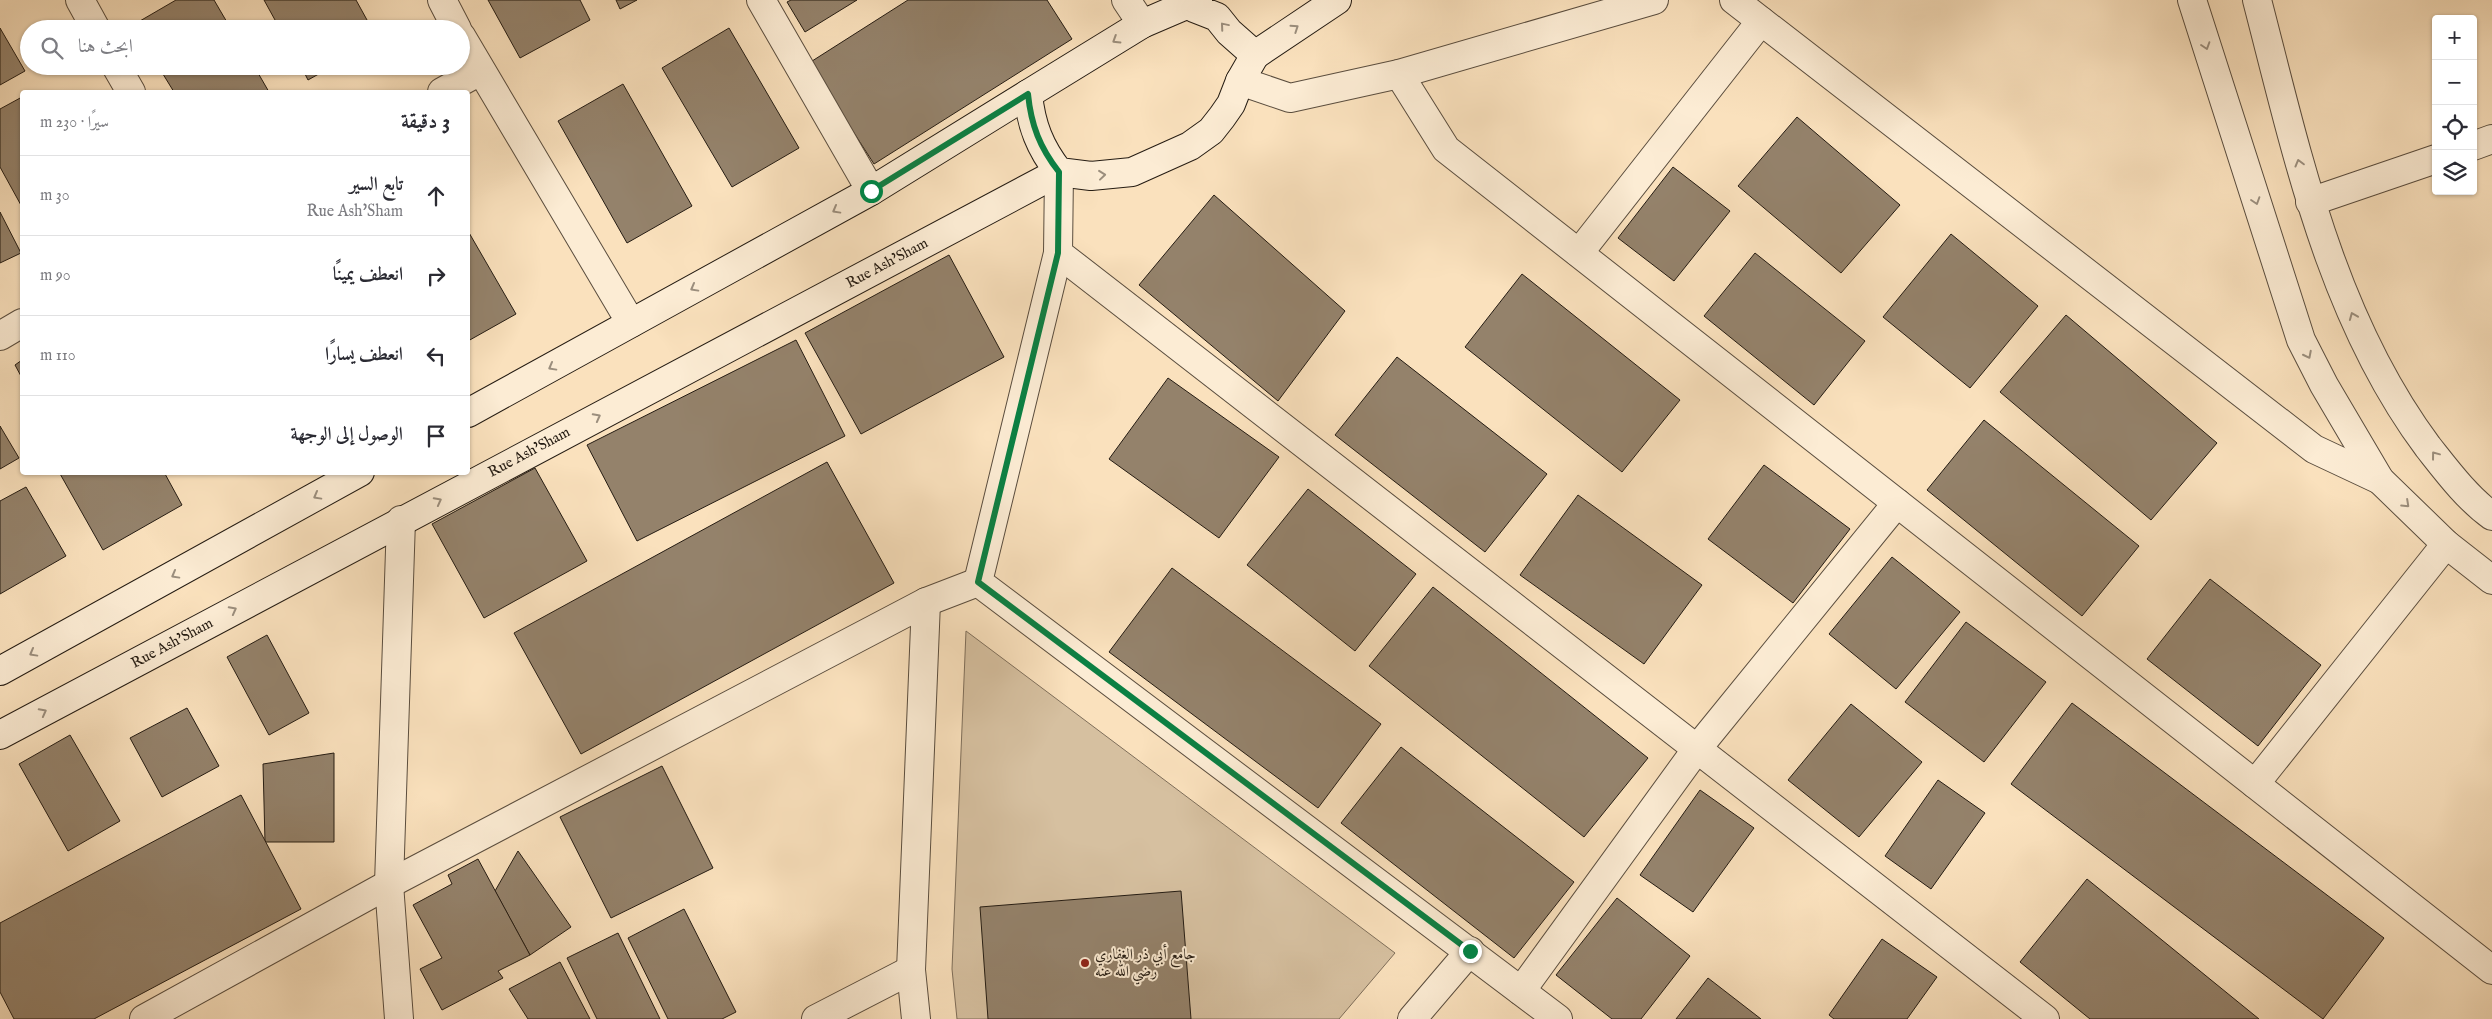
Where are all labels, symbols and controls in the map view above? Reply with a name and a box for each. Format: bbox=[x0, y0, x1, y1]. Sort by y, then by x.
map controls bbox=[2432, 15, 2477, 195]
button: + bbox=[2432, 15, 2477, 60]
search box bbox=[20, 20, 470, 75]
one-way arrow bbox=[1222, 23, 1230, 32]
one-way arrow bbox=[1290, 25, 1299, 34]
icon: search bbox=[38, 34, 66, 62]
one-way arrow bbox=[1113, 34, 1122, 43]
text: ابحث هنا bbox=[78, 35, 133, 59]
one-way arrow bbox=[2201, 42, 2211, 50]
button: − bbox=[2432, 60, 2477, 105]
button: locate bbox=[2432, 105, 2477, 150]
text: 3 دقيقة bbox=[401, 109, 450, 136]
text: سيرًا · 230 m bbox=[40, 113, 109, 133]
button: layers bbox=[2432, 150, 2477, 195]
one-way arrow bbox=[2295, 159, 2305, 167]
one-way arrow bbox=[1098, 170, 1106, 181]
text: تابع السير bbox=[349, 173, 403, 197]
route start bbox=[860, 180, 883, 203]
icon: ahead bbox=[422, 182, 450, 210]
text: 30 m bbox=[40, 186, 70, 206]
one-way arrow bbox=[2251, 196, 2261, 205]
text: Rue Ash'Sham bbox=[306, 202, 403, 222]
one-way arrow bbox=[833, 203, 842, 213]
street label: Rue Ash'Sham bbox=[843, 233, 932, 293]
icon: right bbox=[422, 262, 450, 290]
text: انعطف يمينًا bbox=[333, 263, 403, 287]
text: 90 m bbox=[40, 266, 71, 286]
one-way arrow bbox=[690, 282, 699, 292]
one-way arrow bbox=[2349, 312, 2359, 321]
icon: left bbox=[422, 342, 450, 370]
text: انعطف يسارًا bbox=[325, 343, 403, 367]
text: 110 m bbox=[40, 346, 76, 366]
one-way arrow bbox=[2302, 350, 2313, 359]
one-way arrow bbox=[548, 360, 557, 370]
one-way arrow bbox=[591, 413, 600, 423]
icon: arrive bbox=[422, 422, 450, 450]
street label: Rue Ash'Sham bbox=[485, 422, 574, 482]
text: الوصول إلى الوجهة bbox=[291, 423, 403, 447]
one-way arrow bbox=[2432, 451, 2441, 461]
one-way arrow bbox=[313, 490, 322, 500]
one-way arrow bbox=[432, 497, 441, 507]
one-way arrow bbox=[2401, 498, 2410, 507]
one-way arrow bbox=[171, 568, 180, 578]
one-way arrow bbox=[227, 606, 236, 616]
street label: Rue Ash'Sham bbox=[128, 613, 217, 673]
one-way arrow bbox=[29, 647, 38, 657]
one-way arrow bbox=[38, 708, 47, 718]
route end bbox=[1459, 940, 1482, 963]
place label: جامع أبي ذر الغفاري رضي الله عنه bbox=[1095, 943, 1196, 985]
marker: جامع أبي ذر الغفاري رضي الله عنه bbox=[1079, 957, 1091, 969]

